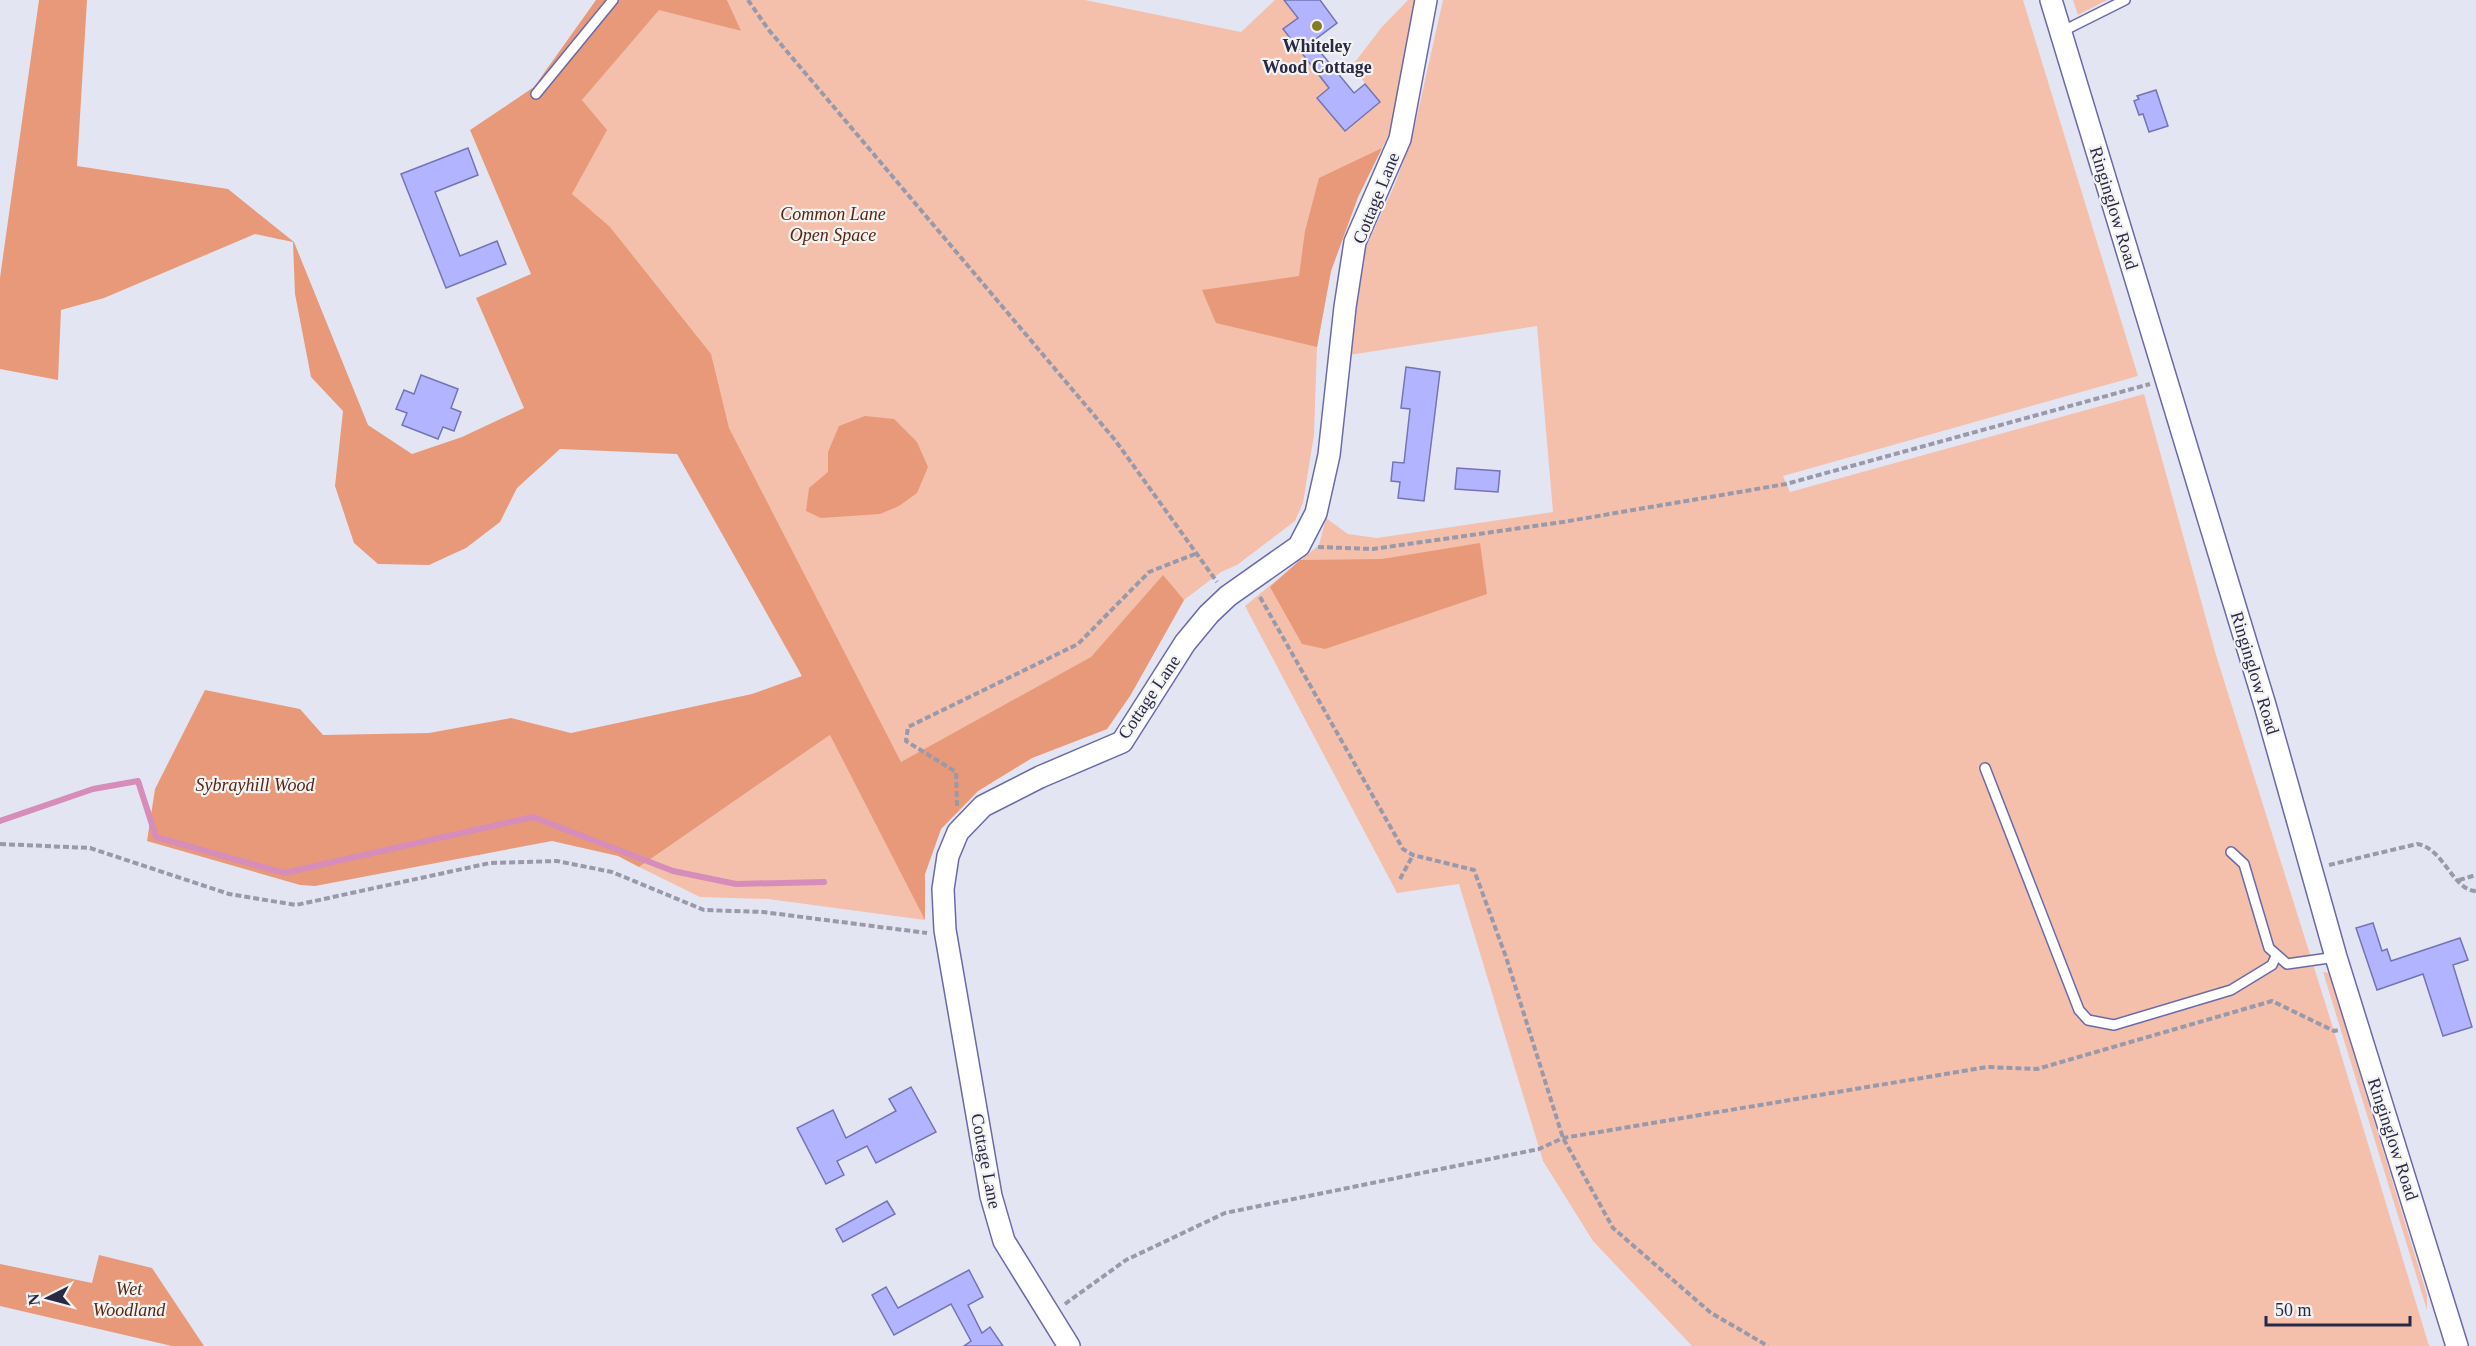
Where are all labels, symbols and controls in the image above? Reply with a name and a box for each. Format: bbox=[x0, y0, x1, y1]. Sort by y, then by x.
marker: Whiteley Wood Cottage bbox=[1310, 19, 1324, 33]
place label: Whiteley Wood Cottage bbox=[1262, 36, 1372, 77]
street label: Ringinglow Road bbox=[2086, 144, 2142, 272]
street label: Cottage Lane bbox=[1349, 150, 1403, 246]
park label: Common Lane Open Space bbox=[780, 204, 886, 245]
street label: Ringinglow Road bbox=[2227, 609, 2283, 737]
street label: Cottage Lane bbox=[1114, 651, 1184, 743]
park label: Sybrayhill Wood bbox=[196, 775, 315, 795]
street label: Ringinglow Road bbox=[2364, 1075, 2422, 1203]
street label: Cottage Lane bbox=[967, 1112, 1005, 1210]
north arrow bbox=[18, 1268, 78, 1328]
park label: Wet Woodland bbox=[93, 1279, 166, 1320]
scale bar bbox=[2266, 1289, 2410, 1327]
text: N bbox=[24, 1292, 43, 1306]
text: 50 m bbox=[2275, 1300, 2312, 1320]

